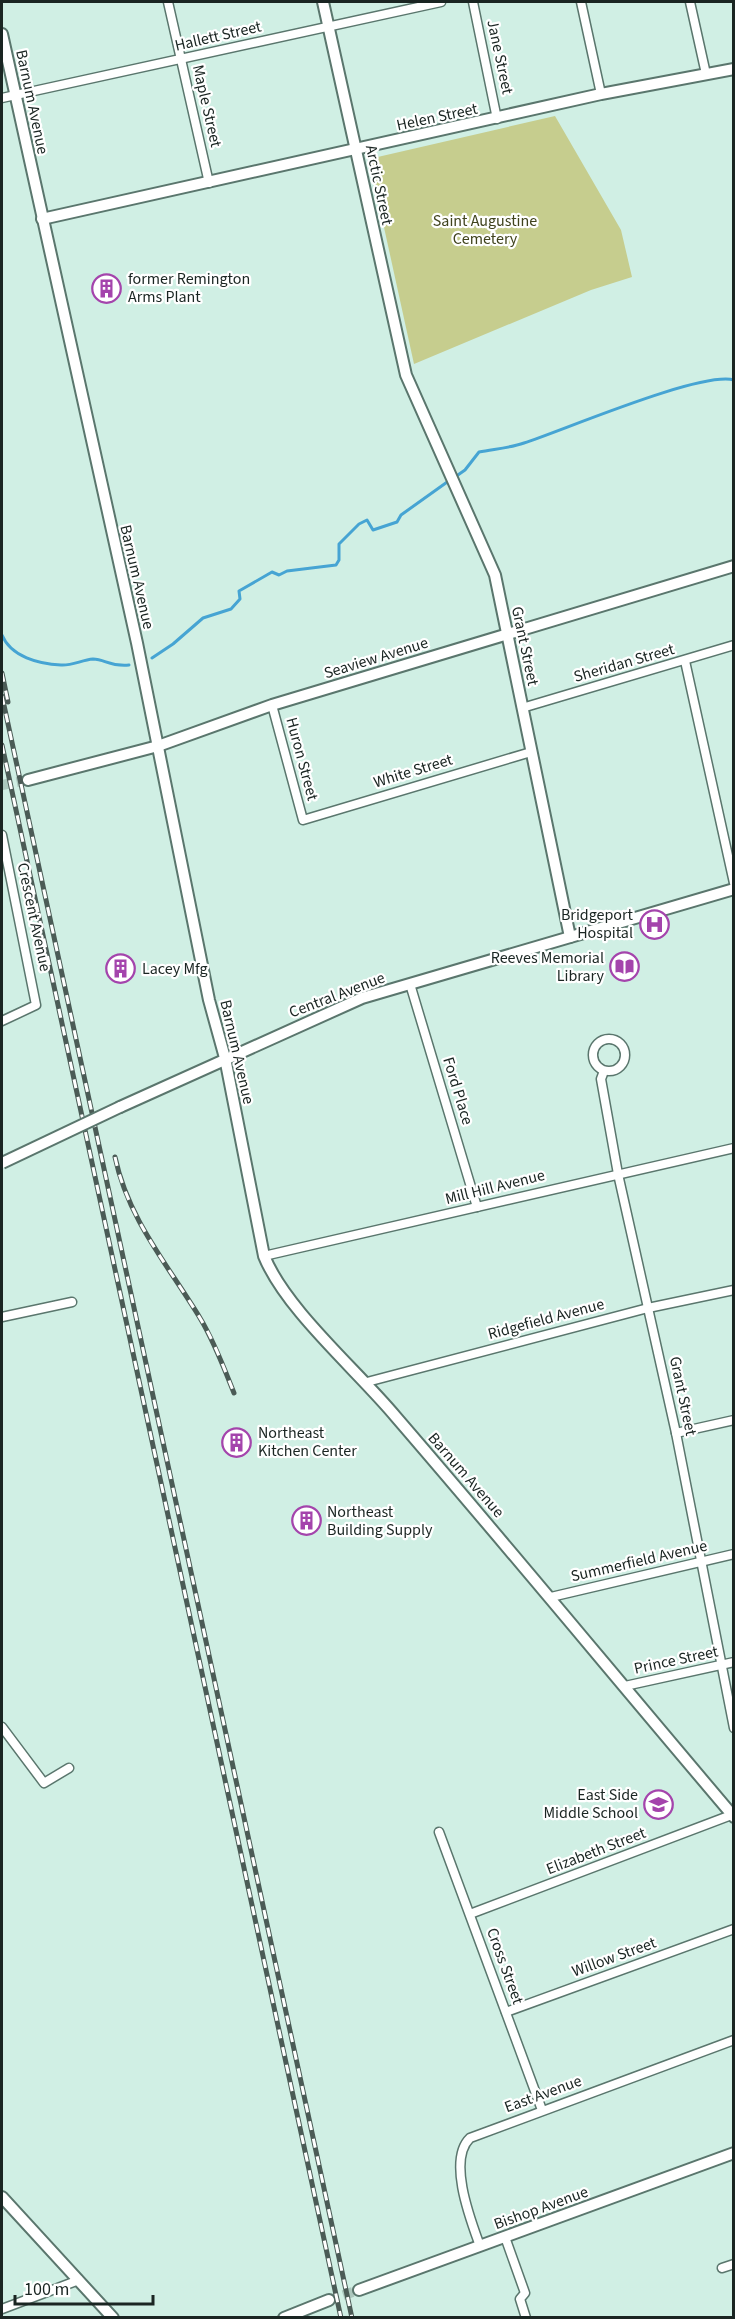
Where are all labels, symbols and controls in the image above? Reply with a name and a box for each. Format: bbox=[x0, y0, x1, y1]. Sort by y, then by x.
street label: Hallett Street bbox=[173, 15, 264, 57]
street label: Jane Street bbox=[481, 18, 519, 97]
street label: Barnum Avenue bbox=[10, 48, 54, 156]
street label: Maple Street bbox=[187, 63, 227, 150]
street label: Helen Street bbox=[394, 98, 480, 136]
street label: Arctic Street bbox=[360, 143, 398, 228]
park label: Saint Augustine Cemetery bbox=[433, 210, 537, 250]
place label: former Remington Arms Plant bbox=[128, 268, 250, 308]
building icon: former Remington Arms Plant bbox=[91, 272, 123, 304]
street label: Barnum Avenue bbox=[114, 523, 160, 631]
street label: Grant Street bbox=[506, 604, 544, 688]
street label: Seaview Avenue bbox=[321, 632, 431, 684]
street label: Sheridan Street bbox=[571, 638, 677, 688]
street label: Huron Street bbox=[280, 715, 324, 804]
street label: White Street bbox=[371, 748, 456, 793]
street label: Crescent Avenue bbox=[12, 861, 56, 974]
place label: Bridgeport Hospital bbox=[561, 904, 634, 944]
hospital icon: Bridgeport Hospital bbox=[638, 908, 670, 940]
place label: Reeves Memorial Library bbox=[491, 947, 605, 987]
library icon: Reeves Memorial Library bbox=[609, 951, 641, 983]
building icon: Lacey Mfg bbox=[105, 953, 137, 985]
place label: Lacey Mfg bbox=[142, 958, 208, 980]
street label: Central Avenue bbox=[286, 967, 388, 1023]
street label: Barnum Avenue bbox=[214, 998, 260, 1106]
street label: Ford Place bbox=[437, 1054, 479, 1128]
street label: Mill Hill Avenue bbox=[443, 1164, 547, 1210]
street label: Ridgefield Avenue bbox=[485, 1293, 607, 1345]
street label: Grant Street bbox=[664, 1354, 702, 1438]
place label: Northeast Kitchen Center bbox=[258, 1422, 357, 1462]
building icon: Northeast Kitchen Center bbox=[221, 1426, 253, 1458]
street label: Barnum Avenue bbox=[423, 1428, 509, 1522]
place label: Northeast Building Supply bbox=[327, 1501, 433, 1541]
building icon: Northeast Building Supply bbox=[290, 1505, 322, 1537]
street label: Summerfield Avenue bbox=[569, 1535, 709, 1587]
street label: Prince Street bbox=[632, 1640, 721, 1680]
place label: East Side Middle School bbox=[543, 1784, 638, 1824]
school or university icon: East Side Middle School bbox=[643, 1788, 675, 1820]
street label: Elizabeth Street bbox=[543, 1822, 649, 1880]
street label: Cross Street bbox=[481, 1925, 529, 2008]
street label: Willow Street bbox=[569, 1931, 660, 1982]
street label: East Avenue bbox=[501, 2070, 585, 2118]
street label: Bishop Avenue bbox=[491, 2181, 591, 2235]
scale bar bbox=[15, 2268, 153, 2306]
text: 100 m bbox=[24, 2277, 69, 2302]

